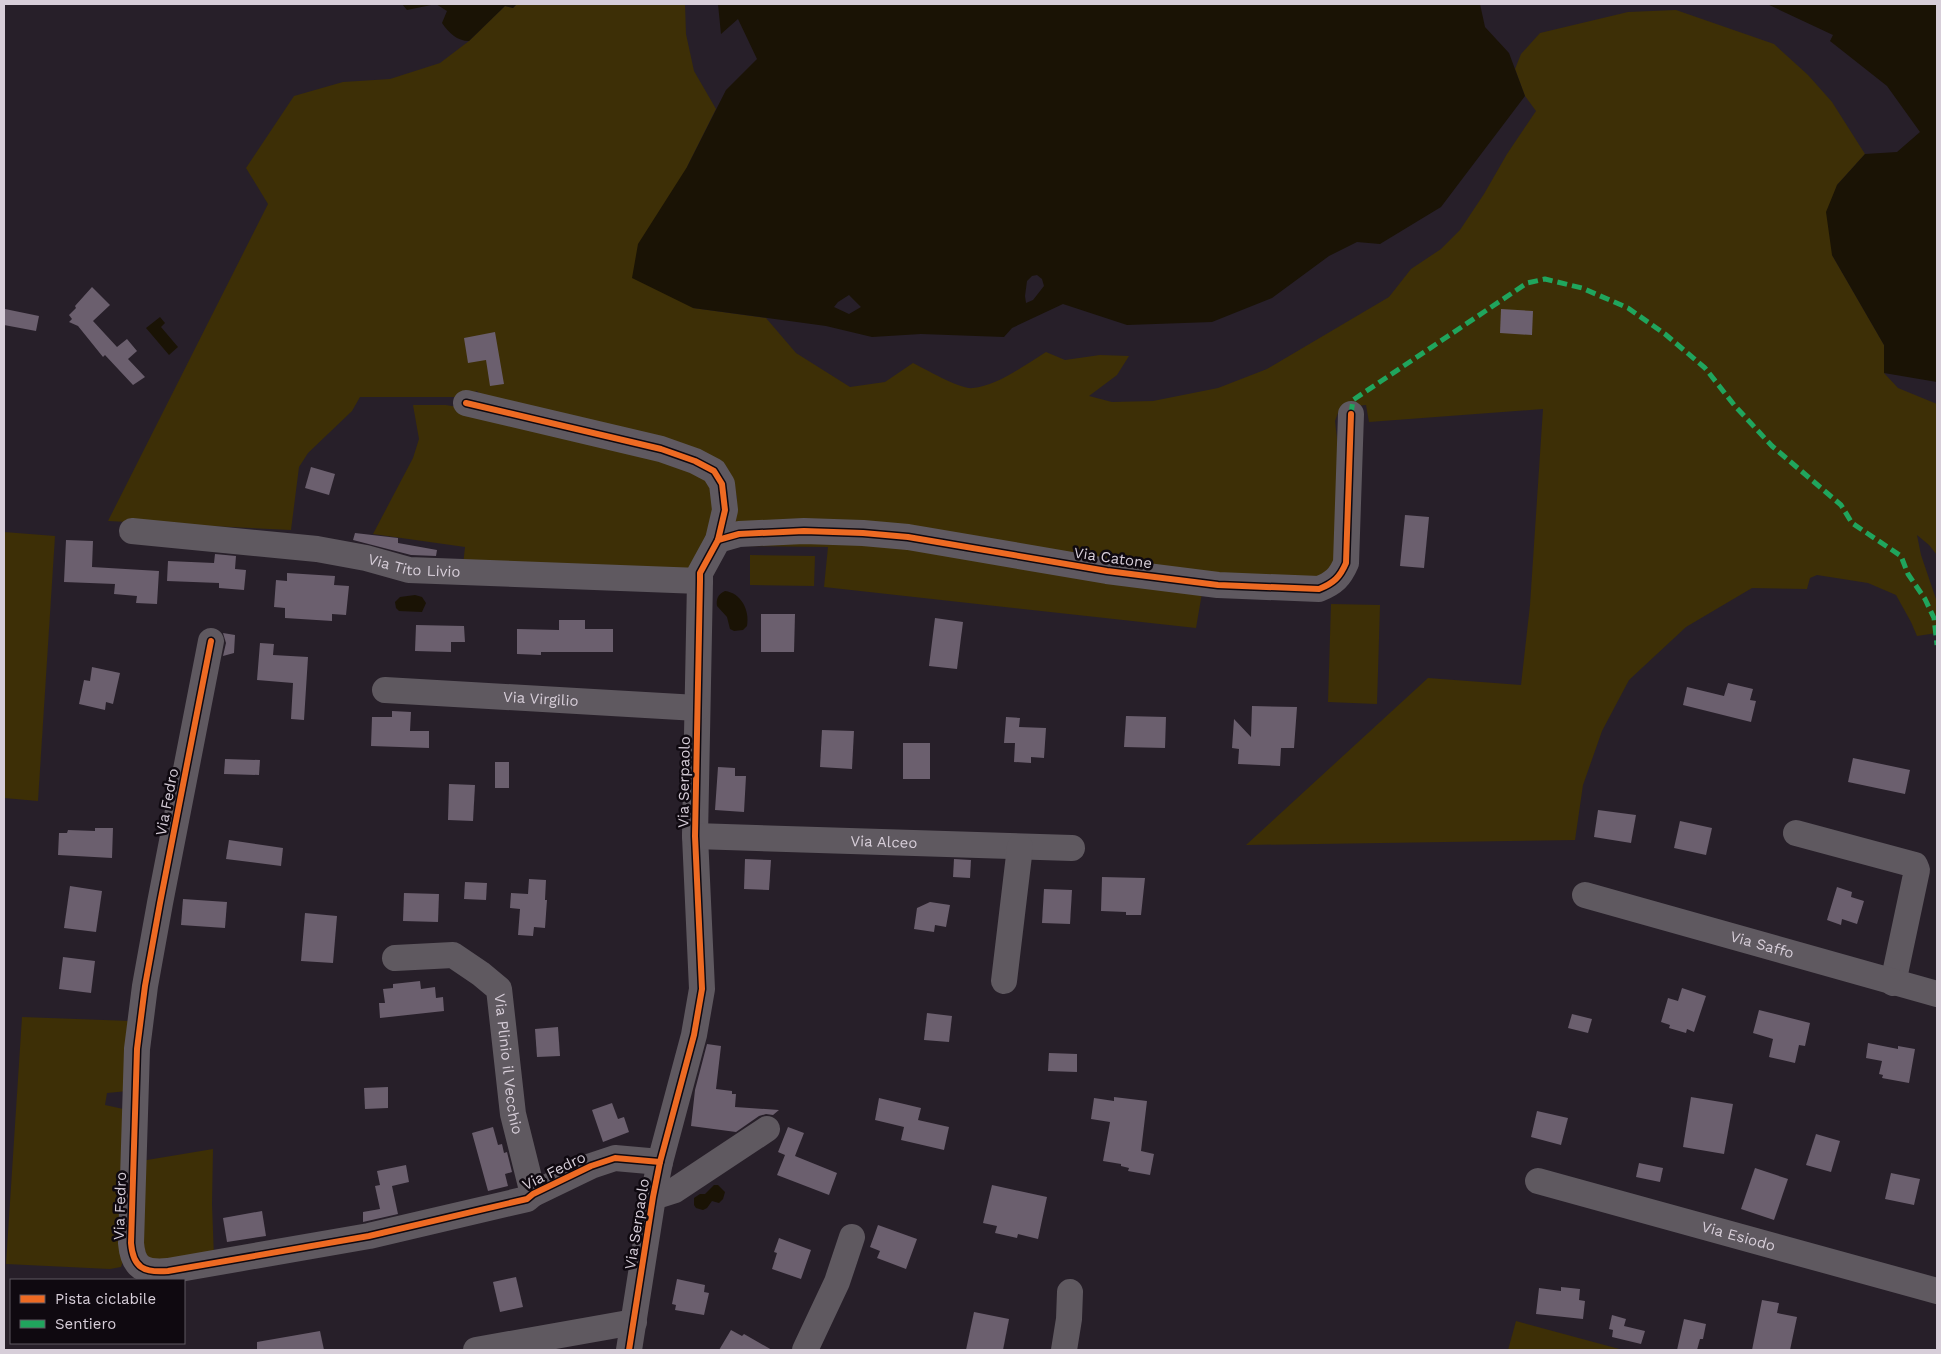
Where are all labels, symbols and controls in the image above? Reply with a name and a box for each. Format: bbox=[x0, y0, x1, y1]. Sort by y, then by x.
street label: Via Catone bbox=[1073, 544, 1153, 572]
street label: Via Tito Livio bbox=[366, 550, 461, 581]
street label: Via Virgilio bbox=[502, 688, 579, 710]
street label: Via Serpaolo bbox=[674, 736, 694, 828]
street label: Via Fedro bbox=[152, 767, 182, 837]
street label: Via Alceo bbox=[850, 832, 918, 852]
street label: Via Saffo bbox=[1728, 927, 1796, 962]
street label: Via Plinio il Vecchio bbox=[491, 993, 527, 1136]
street label: Via Fedro bbox=[519, 1148, 589, 1194]
street label: Via Fedro bbox=[110, 1172, 130, 1240]
street label: Via Serpaolo bbox=[621, 1177, 653, 1271]
street label: Via Esiodo bbox=[1700, 1218, 1778, 1255]
legend bbox=[10, 1279, 185, 1344]
text: Pista ciclabile bbox=[55, 1290, 156, 1308]
text: Sentiero bbox=[55, 1315, 116, 1333]

